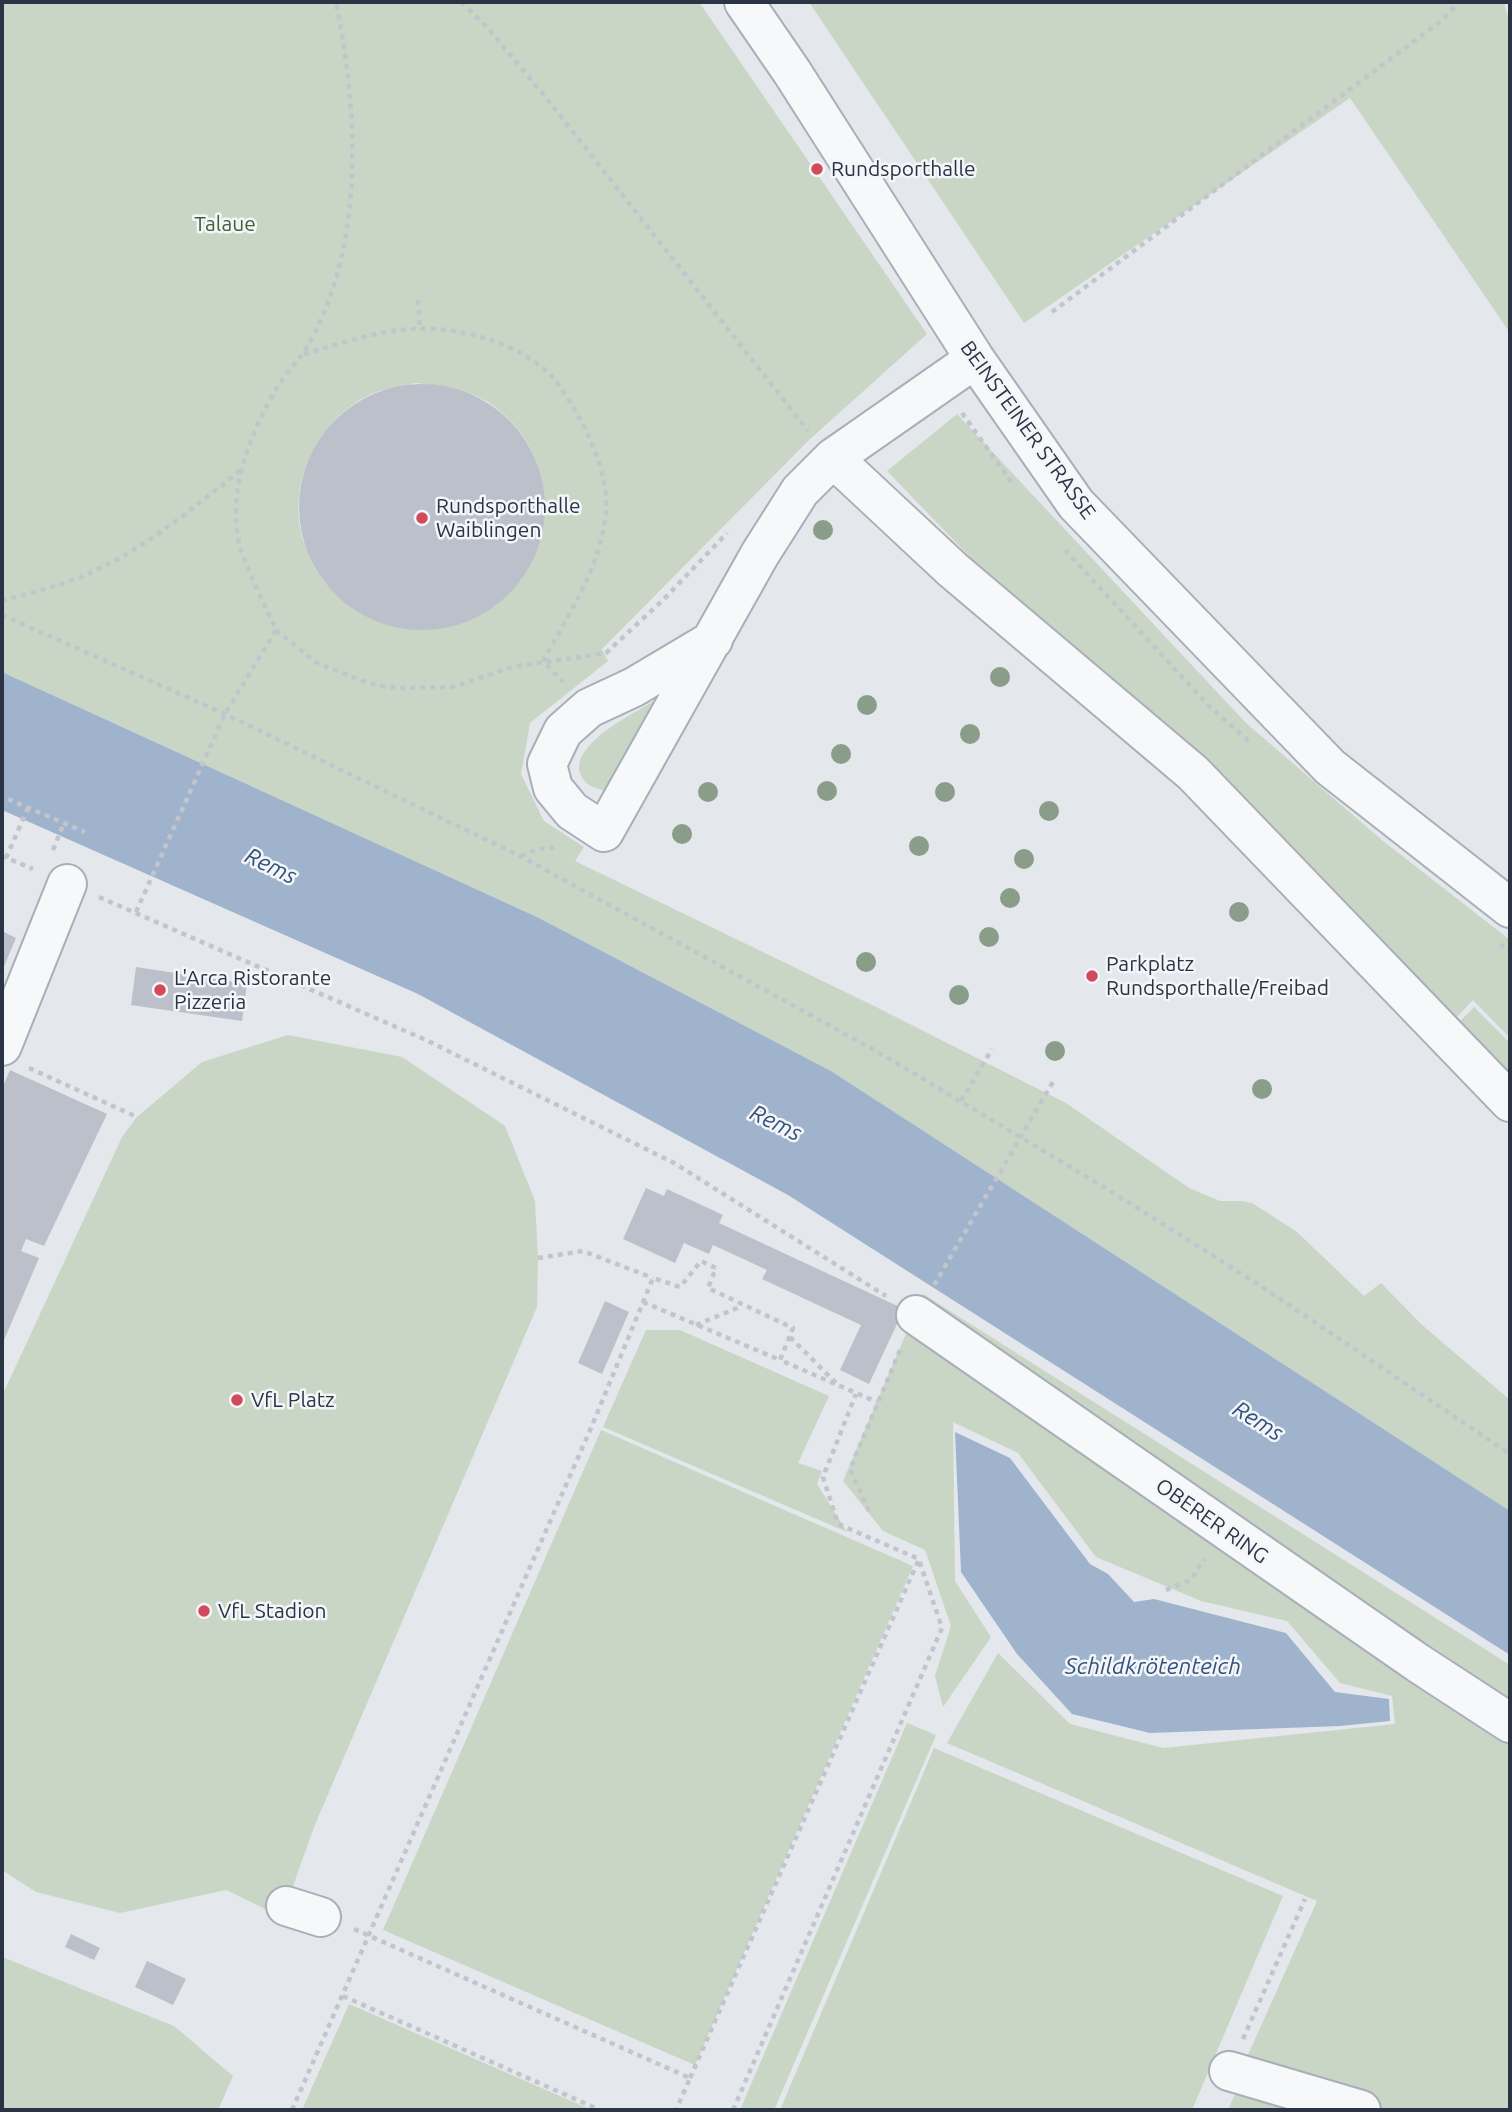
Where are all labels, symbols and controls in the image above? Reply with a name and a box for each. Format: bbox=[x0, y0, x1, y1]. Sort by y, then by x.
place label: Rundsporthalle bbox=[831, 156, 976, 182]
marker: Rundsporthalle bbox=[809, 161, 825, 177]
park label: Talaue bbox=[194, 211, 256, 237]
street label: BEINSTEINER STRASSE bbox=[955, 336, 1101, 524]
place label: Rundsporthalle Waiblingen bbox=[436, 493, 581, 543]
marker: Rundsporthalle Waiblingen bbox=[414, 510, 430, 526]
water label: Rems bbox=[241, 842, 301, 890]
place label: Parkplatz Rundsporthalle/Freibad bbox=[1106, 951, 1329, 1001]
place label: L'Arca Ristorante Pizzeria bbox=[174, 965, 331, 1015]
marker: Parkplatz Rundsporthalle/Freibad bbox=[1084, 968, 1100, 984]
marker: L'Arca Ristorante Pizzeria bbox=[152, 982, 168, 998]
water label: Rems bbox=[746, 1099, 806, 1147]
place label: VfL Platz bbox=[251, 1387, 335, 1413]
marker: VfL Platz bbox=[229, 1392, 245, 1408]
water label: Rems bbox=[1228, 1395, 1288, 1447]
street label: OBERER RING bbox=[1151, 1473, 1273, 1569]
place label: VfL Stadion bbox=[218, 1598, 327, 1624]
marker: VfL Stadion bbox=[196, 1603, 212, 1619]
water label: Schildkrötenteich bbox=[1065, 1652, 1241, 1680]

